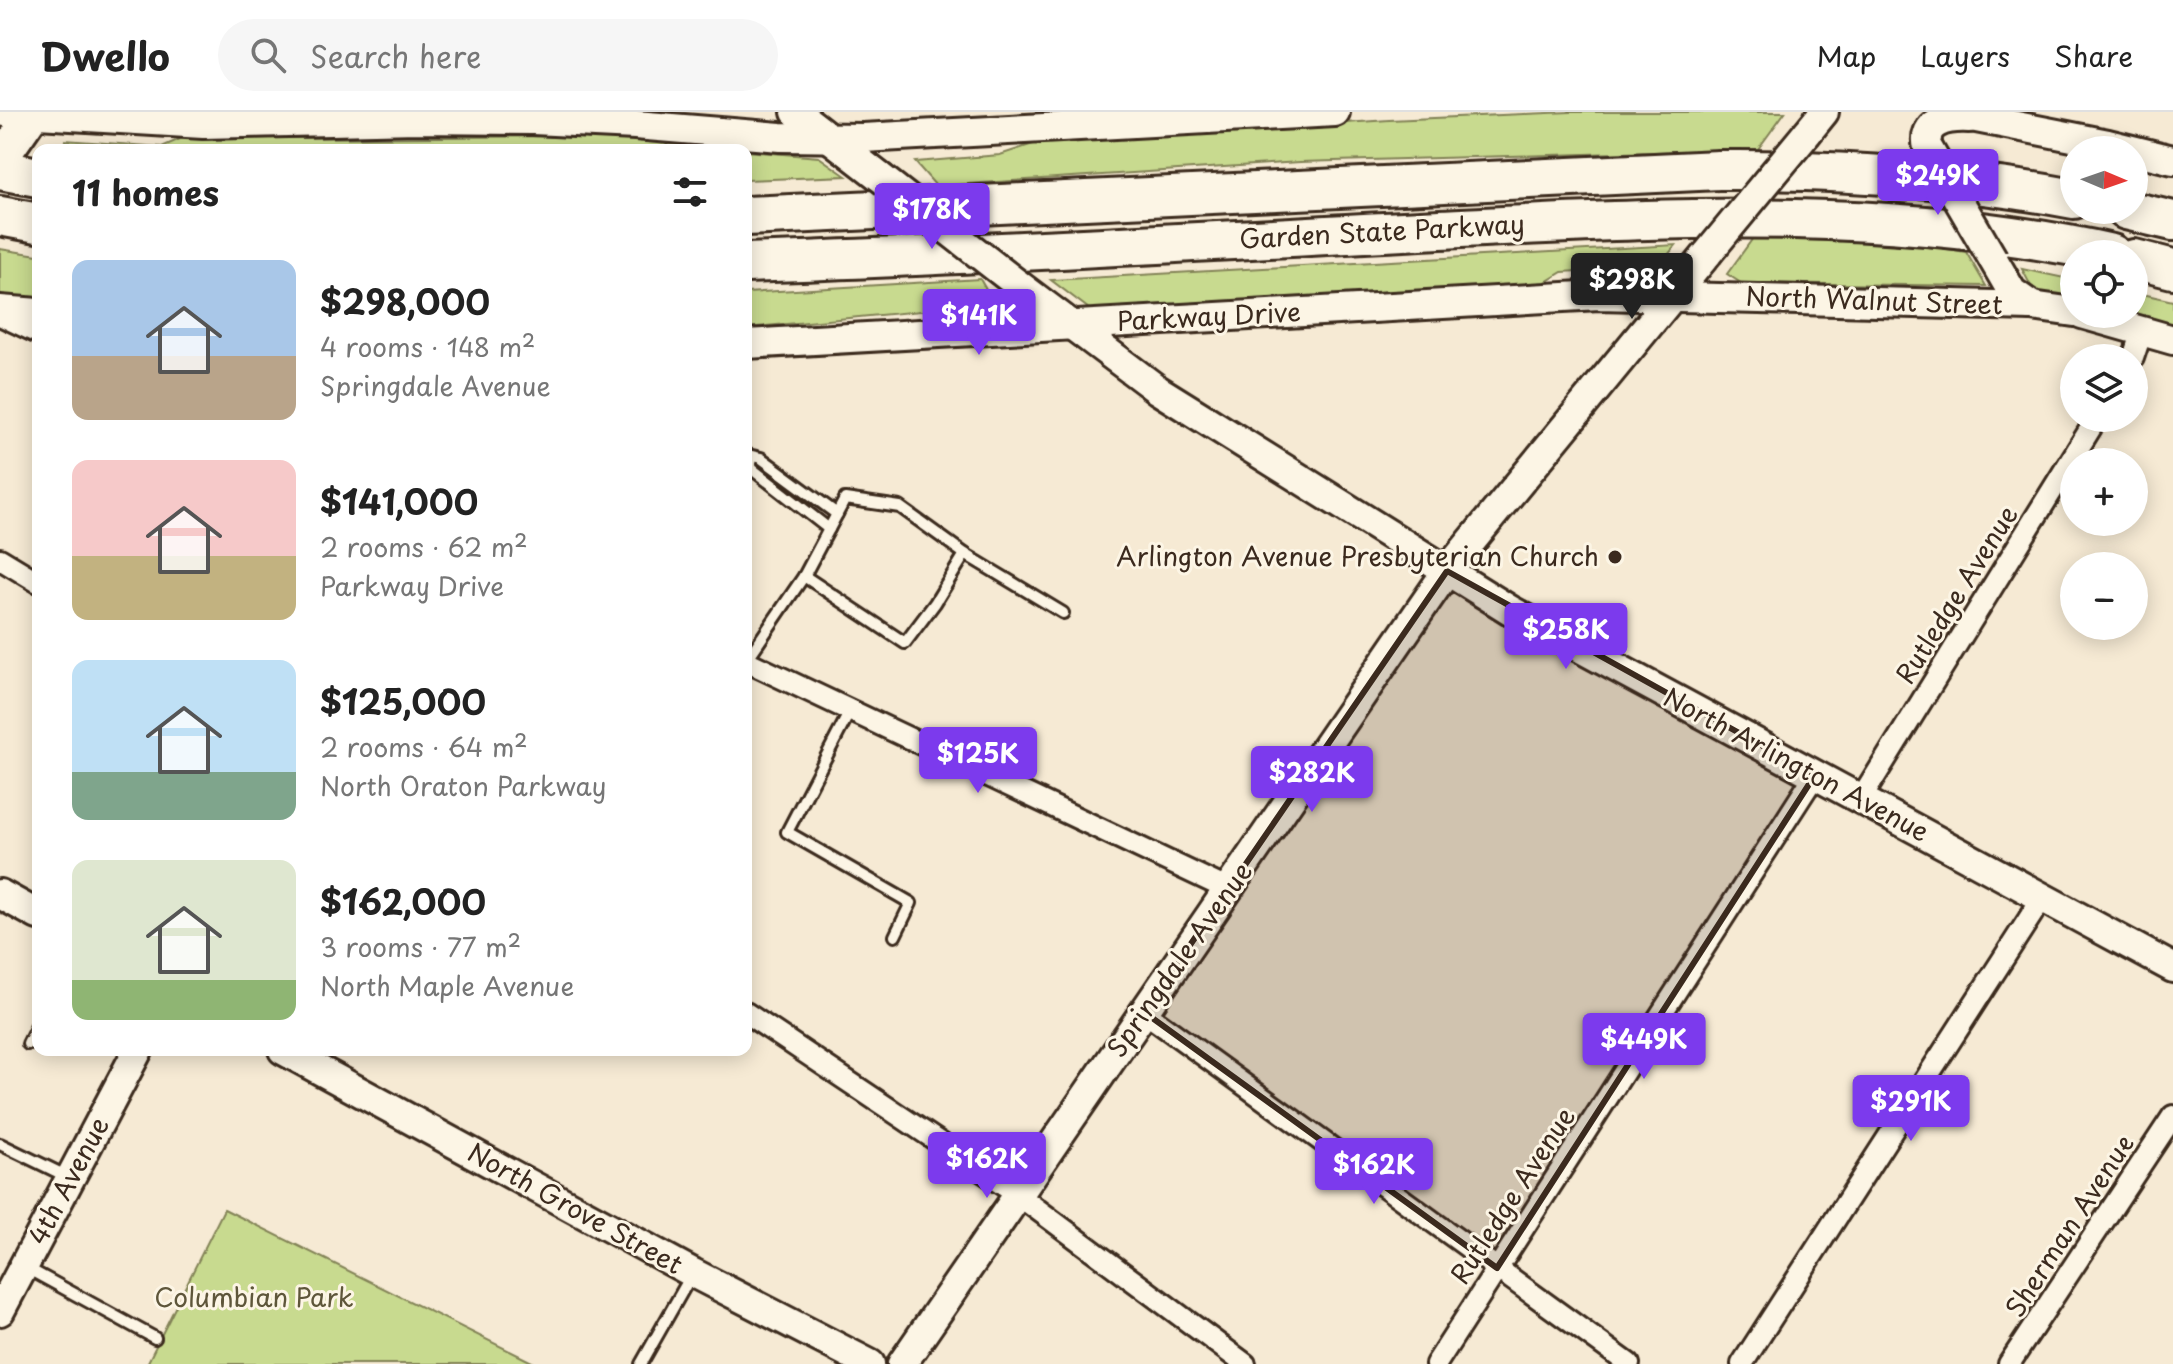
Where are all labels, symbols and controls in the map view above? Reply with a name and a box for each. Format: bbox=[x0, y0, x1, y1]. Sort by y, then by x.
search box bbox=[218, 19, 778, 91]
text: Dwello bbox=[40, 27, 170, 84]
icon: search bbox=[246, 33, 290, 77]
text: Search here bbox=[310, 33, 481, 78]
text: Map bbox=[1816, 34, 1876, 77]
text: Layers bbox=[1920, 34, 2010, 77]
text: Share bbox=[2054, 34, 2133, 77]
north arrow bbox=[2060, 136, 2148, 224]
map controls bbox=[2060, 136, 2148, 640]
pin: $249K bbox=[1882, 149, 1994, 217]
text: $249K bbox=[1895, 155, 1981, 194]
text: 11 homes bbox=[72, 166, 219, 218]
icon: filters bbox=[668, 170, 712, 214]
pin: $178K bbox=[876, 183, 988, 251]
text: $178K bbox=[893, 189, 971, 228]
street label: Garden State Parkway bbox=[1238, 204, 1526, 257]
button: locate bbox=[2060, 240, 2148, 328]
pin: $298K bbox=[1576, 253, 1688, 321]
text: $298K bbox=[1589, 259, 1675, 298]
text: $298,000 bbox=[320, 275, 490, 327]
street label: North Walnut Street bbox=[1745, 276, 2003, 323]
pin: $141K bbox=[923, 289, 1035, 357]
street label: Parkway Drive bbox=[1116, 291, 1302, 340]
icon: home bbox=[136, 292, 232, 388]
text: $141K bbox=[941, 295, 1017, 334]
text: 4 rooms · 148 m² bbox=[320, 327, 535, 366]
button: layers bbox=[2060, 344, 2148, 432]
text: Springdale Avenue bbox=[320, 366, 551, 405]
button: + bbox=[2060, 448, 2148, 536]
text: $141,000 bbox=[320, 475, 478, 527]
icon: home bbox=[136, 492, 232, 588]
street label: Rutledge Avenue bbox=[1885, 497, 2026, 691]
text: 2 rooms · 62 m² bbox=[320, 527, 528, 566]
place label: Arlington Avenue Presbyterian Church bbox=[1116, 536, 1599, 575]
marker: Arlington Avenue Presbyterian Church bbox=[1606, 548, 1624, 566]
button: − bbox=[2060, 552, 2148, 640]
text: Parkway Drive bbox=[320, 566, 504, 605]
pin: $258K bbox=[1510, 603, 1622, 671]
text: $258K bbox=[1522, 609, 1610, 648]
text: $125,000 bbox=[320, 675, 486, 727]
street label: North Arlington Avenue bbox=[1657, 677, 1936, 850]
icon: home bbox=[136, 692, 232, 788]
text: 2 rooms · 64 m² bbox=[320, 727, 528, 766]
pin: $125K bbox=[922, 727, 1034, 795]
text: $125K bbox=[937, 733, 1019, 772]
pin: $282K bbox=[1256, 746, 1368, 814]
text: $282K bbox=[1269, 752, 1355, 791]
text: North Oraton Parkway bbox=[320, 766, 606, 805]
street label: Springdale Avenue bbox=[1097, 854, 1261, 1065]
text: $162,000 bbox=[320, 875, 486, 927]
icon: home bbox=[136, 892, 232, 988]
text: 3 rooms · 77 m² bbox=[320, 927, 521, 966]
text: North Maple Avenue bbox=[320, 966, 574, 1005]
pin: $449K bbox=[1588, 1013, 1700, 1081]
text: $449K bbox=[1601, 1019, 1687, 1058]
pin: $291K bbox=[1855, 1075, 1967, 1143]
text: $291K bbox=[1871, 1081, 1951, 1120]
street label: Rutledge Avenue bbox=[1440, 1099, 1584, 1291]
street label: 4th Avenue bbox=[18, 1109, 118, 1251]
street label: Sherman Avenue bbox=[1995, 1126, 2143, 1324]
street label: North Grove Street bbox=[461, 1132, 690, 1283]
pin: $162K bbox=[931, 1132, 1043, 1200]
text: $162K bbox=[946, 1138, 1028, 1177]
pin: $162K bbox=[1318, 1138, 1430, 1206]
text: $162K bbox=[1333, 1144, 1415, 1183]
park label: Columbian Park bbox=[154, 1277, 354, 1316]

